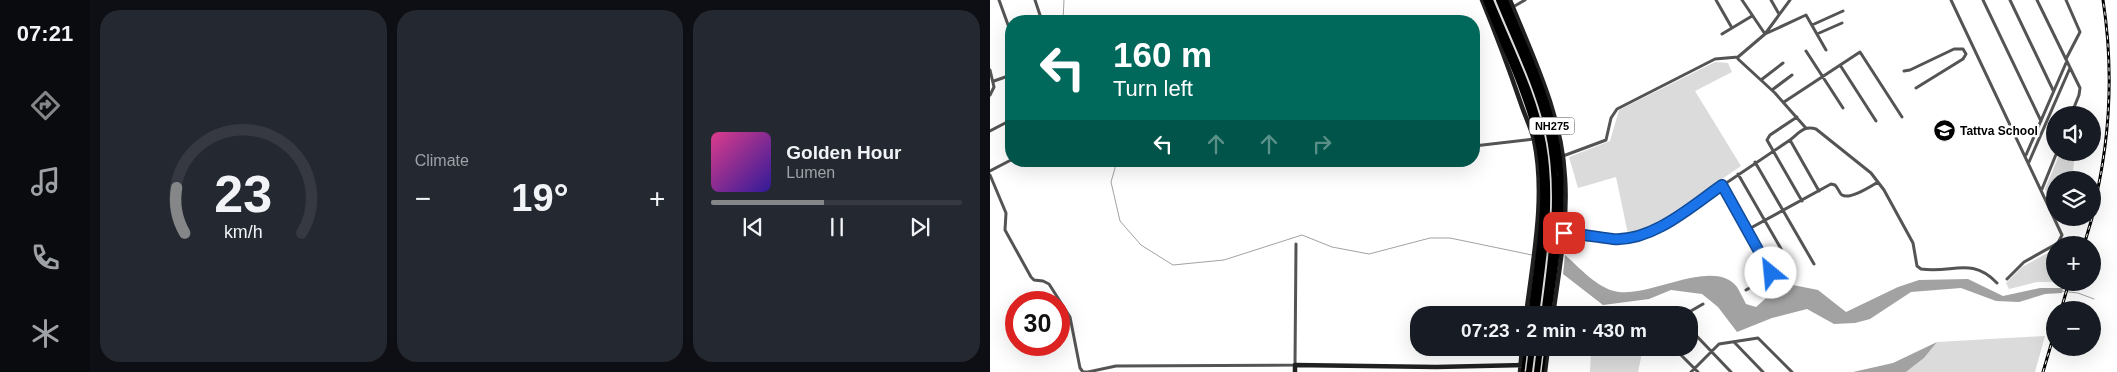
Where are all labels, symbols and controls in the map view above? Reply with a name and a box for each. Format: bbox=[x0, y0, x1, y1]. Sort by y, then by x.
text: 07:21 bbox=[17, 21, 73, 46]
icon: left bbox=[1030, 35, 1095, 100]
text: 160 m bbox=[1113, 35, 1212, 74]
text: Turn left bbox=[1113, 76, 1193, 101]
icon: directions bbox=[28, 88, 63, 123]
map controls bbox=[2046, 106, 2101, 356]
button: sound bbox=[2046, 106, 2101, 161]
road number: NH275 bbox=[1530, 118, 1574, 134]
school or university icon: Tattva School bbox=[1932, 119, 1956, 143]
place label: Tattva School bbox=[1960, 124, 2038, 138]
icon: left bbox=[1149, 130, 1177, 158]
icon: ahead bbox=[1202, 130, 1230, 158]
icon: ahead bbox=[1255, 130, 1283, 158]
icon: right bbox=[1308, 130, 1336, 158]
text: Golden Hour bbox=[786, 142, 901, 163]
text: Climate bbox=[415, 152, 469, 169]
icon: music bbox=[28, 164, 63, 199]
text: Lumen bbox=[786, 164, 835, 181]
text: 23 bbox=[214, 165, 272, 223]
button: layers bbox=[2046, 171, 2101, 226]
text: 19° bbox=[511, 177, 569, 219]
text: − bbox=[415, 183, 431, 214]
text: + bbox=[649, 183, 665, 214]
pin bbox=[1543, 212, 1585, 254]
icon: previous bbox=[739, 213, 767, 241]
icon: pause bbox=[823, 213, 851, 241]
icon: next bbox=[906, 213, 934, 241]
icon: arrive bbox=[1550, 219, 1578, 247]
text: km/h bbox=[224, 222, 263, 242]
button: + bbox=[2046, 236, 2101, 291]
icon: phone bbox=[28, 240, 63, 275]
position arrow bbox=[1744, 246, 1796, 298]
speed limit sign: 30 bbox=[1005, 291, 1070, 356]
button: − bbox=[2046, 301, 2101, 356]
icon: climate bbox=[28, 316, 63, 351]
text: 07:23 · 2 min · 430 m bbox=[1461, 320, 1647, 341]

